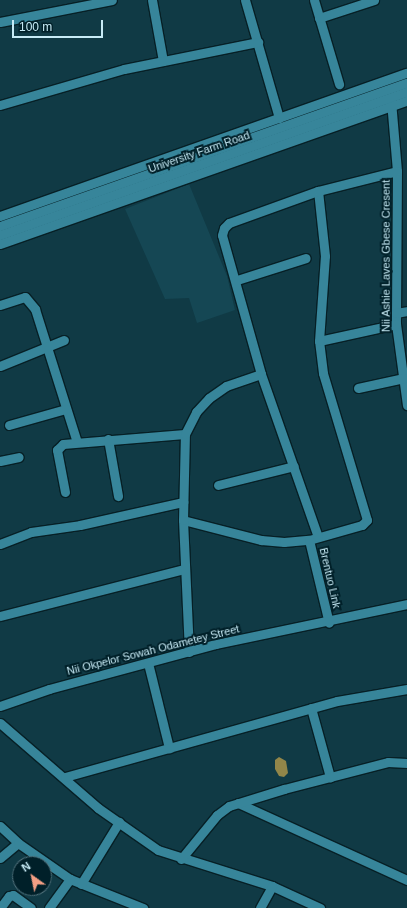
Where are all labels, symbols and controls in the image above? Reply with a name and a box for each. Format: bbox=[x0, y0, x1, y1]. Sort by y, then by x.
scale bar bbox=[14, 12, 105, 38]
text: 100 m bbox=[19, 20, 52, 34]
street label: University Farm Road bbox=[147, 128, 251, 176]
street label: Nii Ashie Laves Gbese Cresent bbox=[379, 180, 393, 332]
street label: Brentuo Link bbox=[317, 546, 343, 610]
street label: Nii Okpelor Sowah Odametey Street bbox=[65, 622, 241, 678]
north arrow bbox=[12, 856, 52, 896]
text: N bbox=[19, 860, 33, 874]

